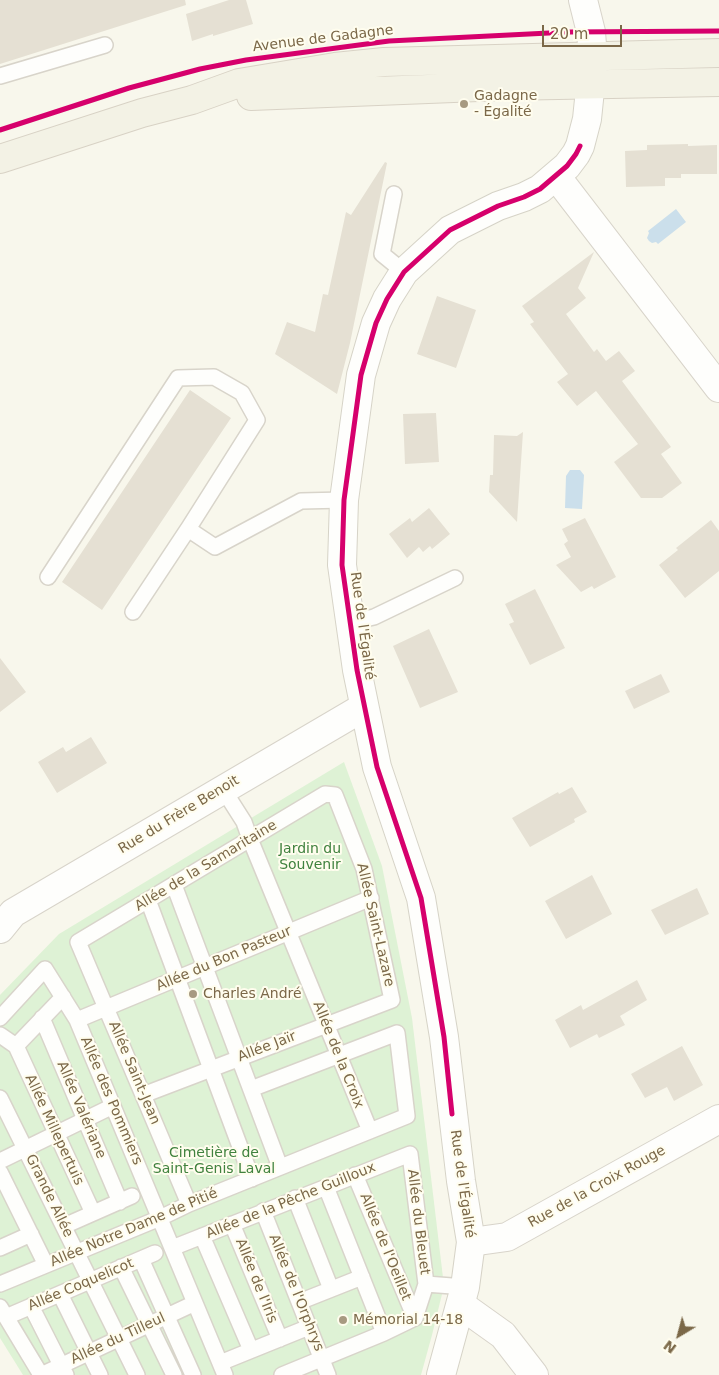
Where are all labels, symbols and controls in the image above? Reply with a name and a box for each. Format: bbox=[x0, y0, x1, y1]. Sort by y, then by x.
scale bar bbox=[544, 15, 624, 47]
street label: Avenue de Gadagne bbox=[252, 22, 394, 56]
text: 20 m bbox=[550, 25, 588, 43]
place label: Gadagne - Égalité bbox=[474, 88, 537, 120]
marker: Gadagne - Égalité bbox=[458, 98, 470, 110]
street label: Rue de l'Égalité bbox=[346, 571, 378, 681]
street label: Rue du Frère Benoit bbox=[116, 772, 242, 858]
street label: Allée de la Samaritaine bbox=[132, 817, 280, 915]
park label: Jardin du Souvenir bbox=[279, 841, 341, 874]
street label: Allée Saint-Lazare bbox=[353, 862, 397, 988]
street label: Allée du Bon Pasteur bbox=[154, 923, 294, 995]
place label: Charles André bbox=[203, 986, 302, 1002]
marker: Charles André bbox=[187, 988, 199, 1000]
street label: Allée de la Croix bbox=[309, 999, 367, 1111]
street label: Allée Saint-Jean bbox=[105, 1019, 163, 1127]
street label: Allée Jaïr bbox=[235, 1028, 299, 1066]
street label: Allée des Pommiers bbox=[76, 1034, 146, 1168]
street label: Allée Valériane bbox=[53, 1059, 109, 1161]
street label: Allée Millepertuis bbox=[21, 1072, 87, 1188]
street label: Rue de l'Égalité bbox=[446, 1129, 478, 1239]
street label: Rue de la Croix Rouge bbox=[525, 1142, 669, 1232]
park label: Cimetière de Saint-Genis Laval bbox=[153, 1145, 275, 1178]
street label: Grande Allée bbox=[22, 1152, 76, 1240]
street label: Allée de la Pêche Guilloux bbox=[204, 1159, 378, 1243]
street label: Allée du Bleuet bbox=[403, 1168, 433, 1276]
street label: Allée Notre Dame de Pitié bbox=[48, 1185, 220, 1271]
street label: Allée de l'Oeillet bbox=[356, 1191, 414, 1303]
street label: Allée de l'Orphrys bbox=[265, 1232, 327, 1354]
street label: Allée de l'Iris bbox=[231, 1236, 281, 1326]
street label: Allée Coquelicot bbox=[26, 1255, 136, 1315]
street label: Allée du Tilleul bbox=[68, 1310, 168, 1368]
north arrow bbox=[654, 1310, 704, 1360]
place label: Mémorial 14-18 bbox=[353, 1312, 463, 1328]
marker: Mémorial 14-18 bbox=[337, 1314, 349, 1326]
text: N bbox=[660, 1337, 679, 1357]

